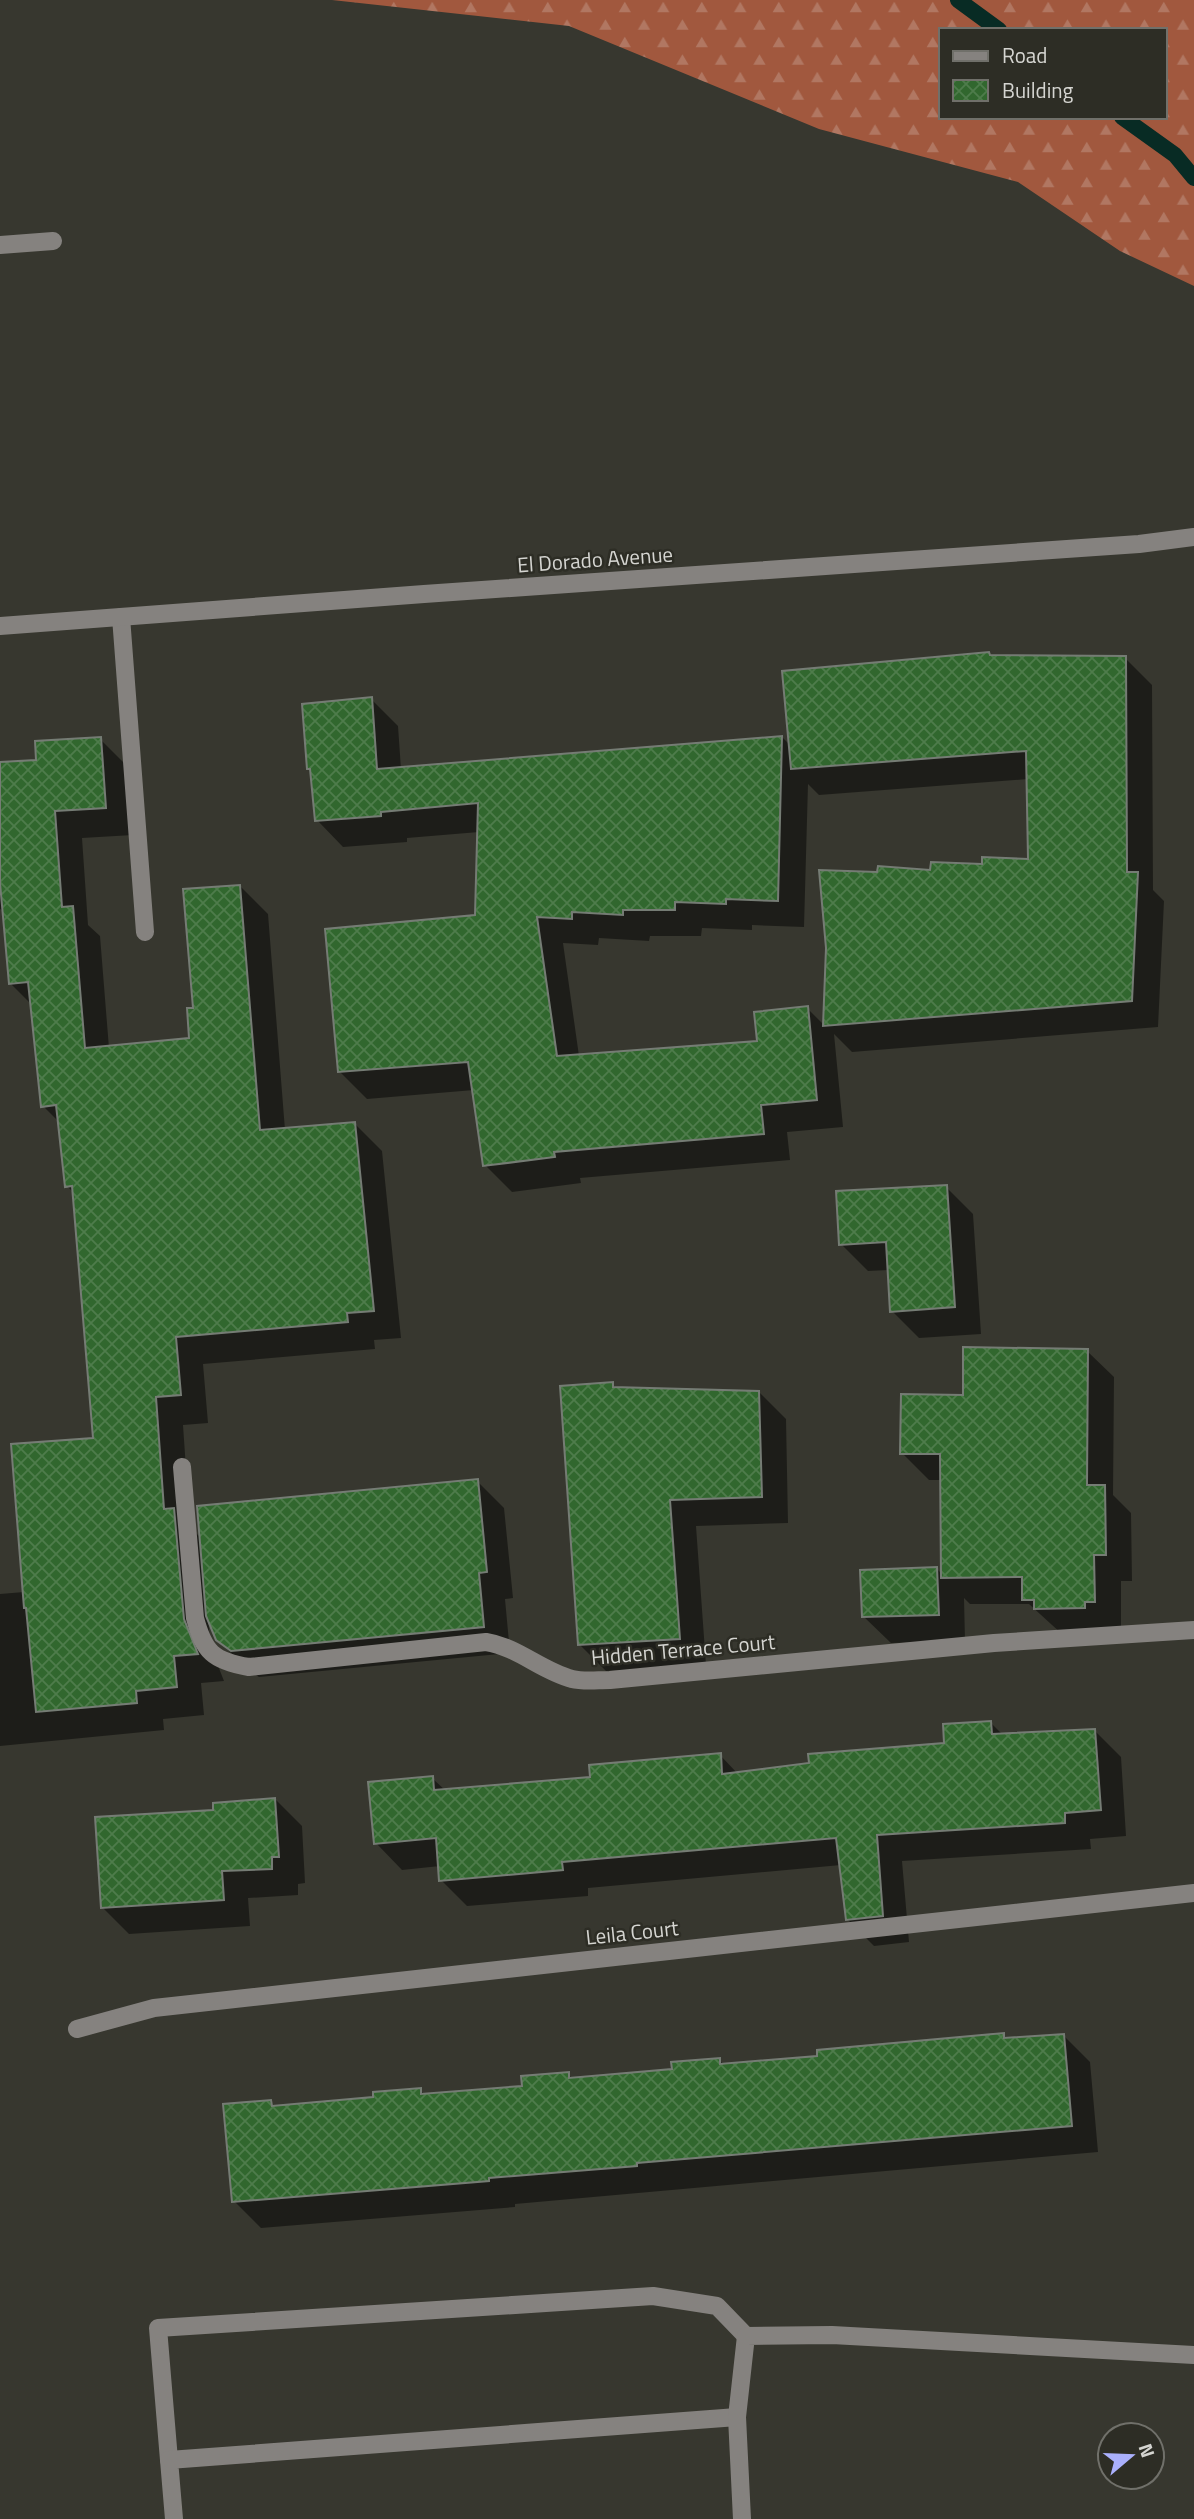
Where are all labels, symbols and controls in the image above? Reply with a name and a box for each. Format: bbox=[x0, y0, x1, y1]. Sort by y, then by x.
legend bbox=[939, 28, 1166, 119]
text: Road bbox=[1002, 39, 1047, 71]
text: Building bbox=[1002, 74, 1074, 106]
street label: El Dorado Avenue bbox=[516, 538, 674, 580]
street label: Hidden Terrace Court bbox=[590, 1625, 777, 1673]
street label: Leila Court bbox=[584, 1911, 681, 1953]
north arrow bbox=[1096, 2421, 1166, 2491]
text: N bbox=[1132, 2439, 1163, 2461]

